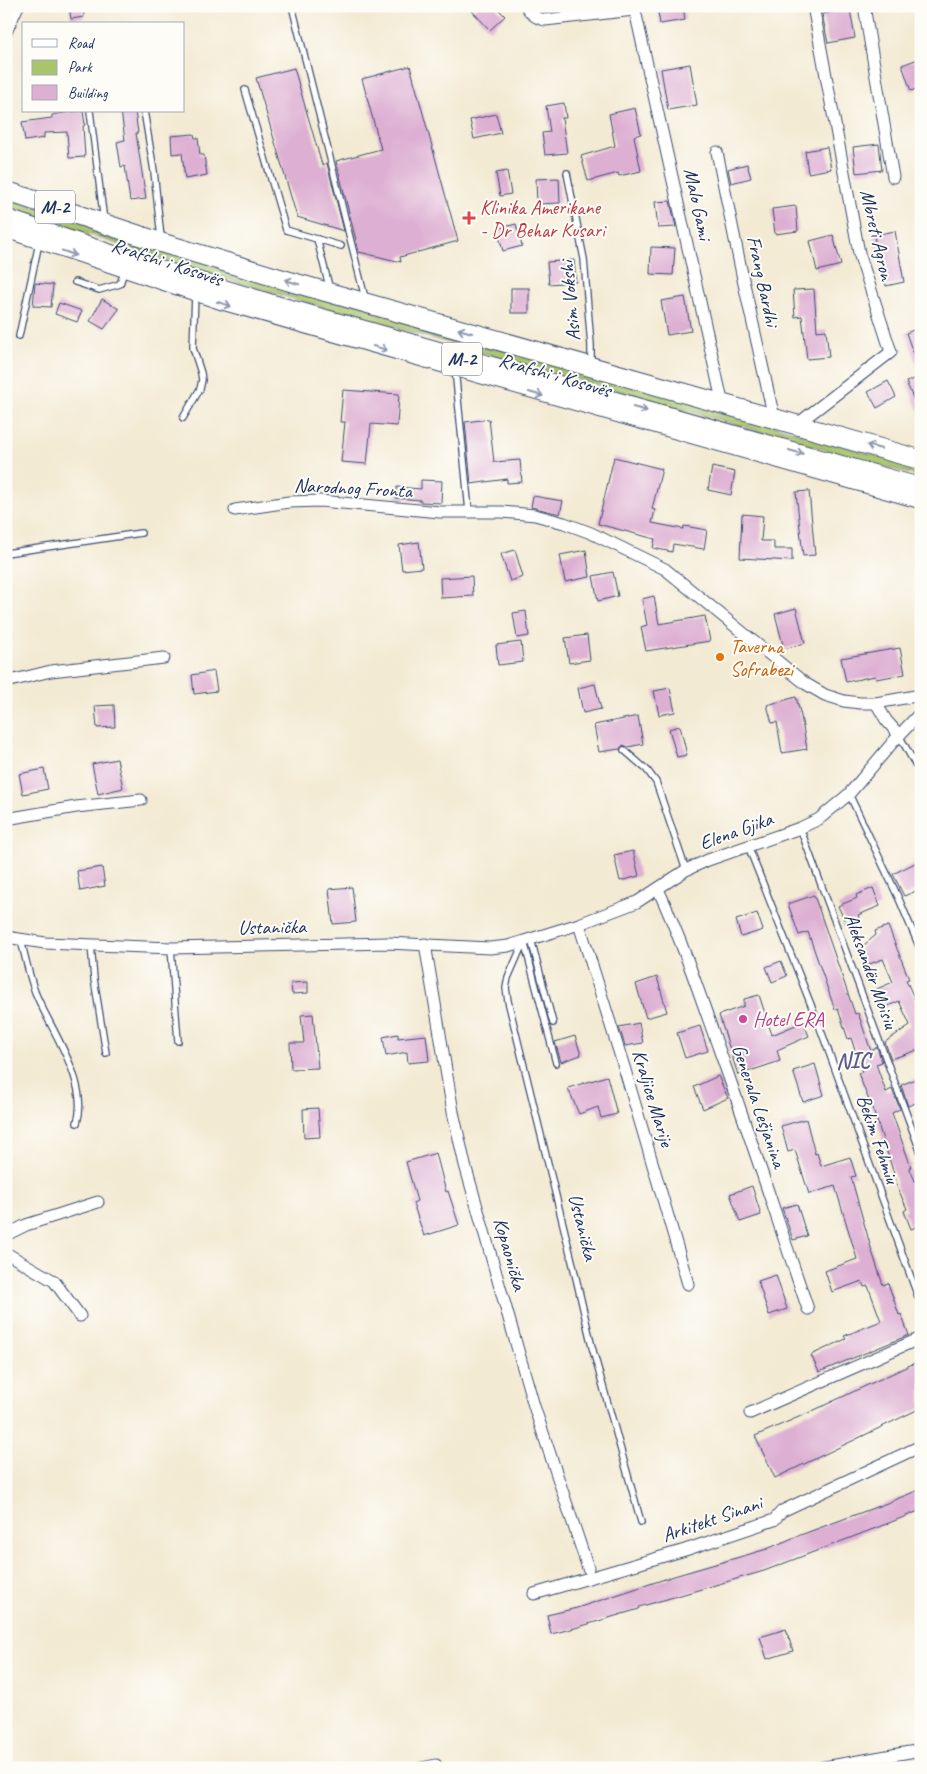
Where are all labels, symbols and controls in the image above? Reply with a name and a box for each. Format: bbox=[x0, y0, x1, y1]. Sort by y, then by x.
legend bbox=[22, 22, 185, 112]
text: Road bbox=[68, 34, 95, 53]
text: Park bbox=[68, 58, 93, 77]
text: Building bbox=[68, 84, 108, 103]
street label: Malo Gami bbox=[678, 166, 718, 244]
street label: Mbreti Agron bbox=[854, 187, 900, 284]
road number: M-2 bbox=[35, 190, 75, 223]
place label: Klinika Amerikane - Dr Behar Kusari bbox=[480, 195, 607, 243]
marker: Klinika Amerikane - Dr Behar Kusari bbox=[462, 211, 476, 225]
street label: Rrafshi i Kosovës bbox=[108, 232, 228, 292]
street label: Frang Bardhi bbox=[741, 233, 785, 331]
one-way arrow bbox=[61, 249, 76, 258]
street label: Asim Vokshi bbox=[554, 257, 586, 342]
one-way arrow bbox=[284, 277, 300, 287]
one-way arrow bbox=[215, 299, 231, 309]
one-way arrow bbox=[457, 326, 473, 336]
road number: M-2 bbox=[442, 342, 482, 376]
one-way arrow bbox=[371, 344, 387, 354]
street label: Rrafshi i Kosovës bbox=[496, 347, 616, 404]
one-way arrow bbox=[527, 389, 543, 399]
one-way arrow bbox=[631, 404, 647, 414]
one-way arrow bbox=[866, 442, 882, 451]
one-way arrow bbox=[788, 448, 804, 458]
street label: Narodnog Fronta bbox=[294, 472, 414, 504]
place label: Taverna Sofrabezi bbox=[730, 634, 795, 682]
marker: Taverna Sofrabezi bbox=[714, 651, 726, 663]
street label: Elena Gjika bbox=[696, 806, 777, 856]
street label: Aleksandër Moisiu bbox=[839, 910, 904, 1033]
street label: Ustanička bbox=[238, 914, 307, 940]
place label: Hotel ERA bbox=[753, 1007, 825, 1032]
marker: Hotel ERA bbox=[737, 1013, 749, 1025]
street label: Generala Lešjanina bbox=[726, 1041, 792, 1173]
street label: Kraljice Marije bbox=[626, 1046, 680, 1151]
district label: NIC bbox=[836, 1047, 873, 1075]
street label: Bekim Fehmiu bbox=[851, 1091, 905, 1188]
street label: Ustanička bbox=[563, 1191, 604, 1264]
street label: Kopaonička bbox=[488, 1215, 533, 1294]
street label: Arkitekt Sinani bbox=[659, 1490, 767, 1548]

